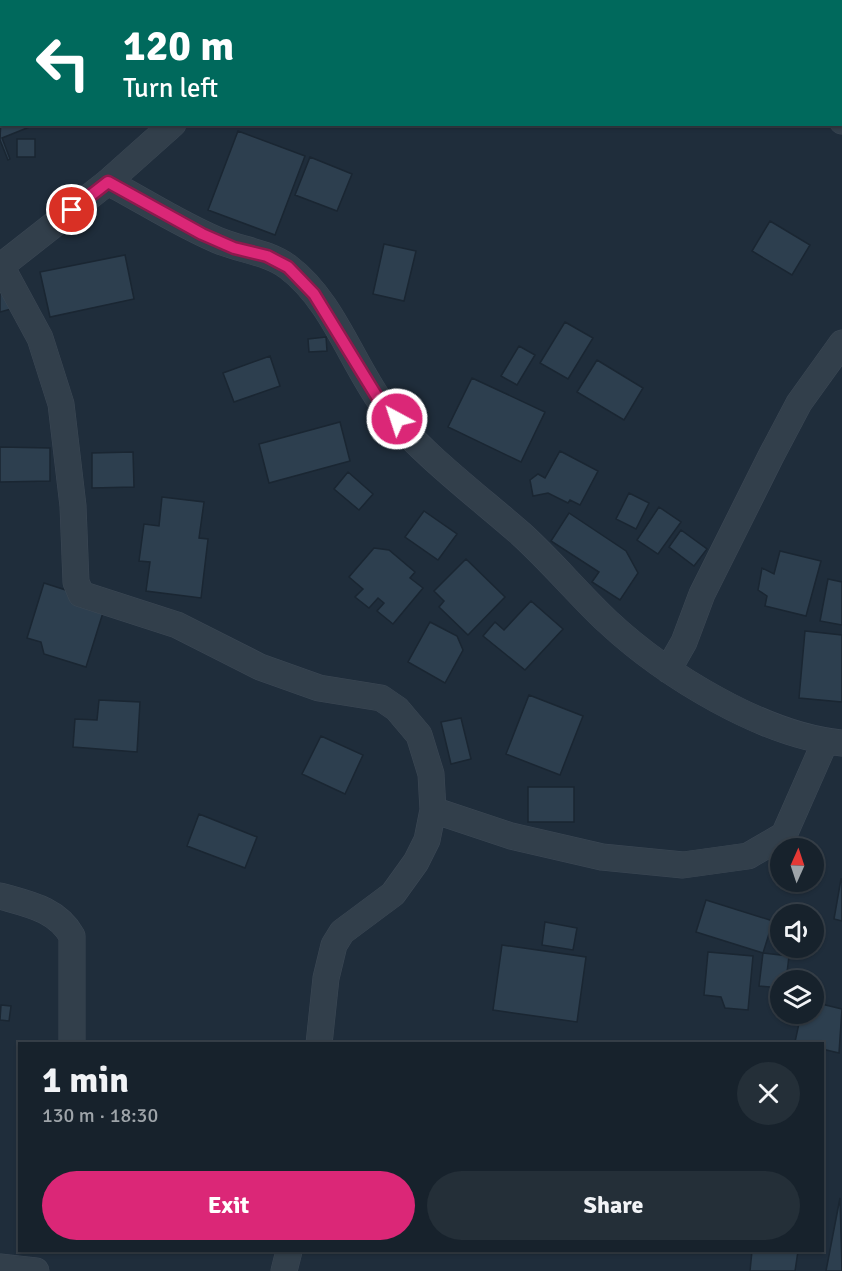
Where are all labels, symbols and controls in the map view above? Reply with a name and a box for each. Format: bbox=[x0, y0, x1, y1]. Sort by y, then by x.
text: 120 m bbox=[123, 21, 234, 72]
icon: left bbox=[24, 24, 102, 102]
text: Turn left bbox=[123, 72, 218, 105]
pin bbox=[46, 184, 97, 235]
icon: arrive bbox=[55, 193, 88, 226]
position arrow bbox=[365, 387, 429, 451]
north arrow bbox=[770, 838, 824, 892]
map controls bbox=[770, 838, 824, 1024]
button: sound bbox=[770, 904, 824, 958]
button: layers bbox=[770, 970, 824, 1024]
text: 1 min bbox=[42, 1058, 129, 1103]
button: close bbox=[737, 1062, 800, 1125]
text: 130 m · 18:30 bbox=[42, 1103, 158, 1128]
button: Exit bbox=[42, 1171, 415, 1240]
button: Share bbox=[427, 1171, 800, 1240]

